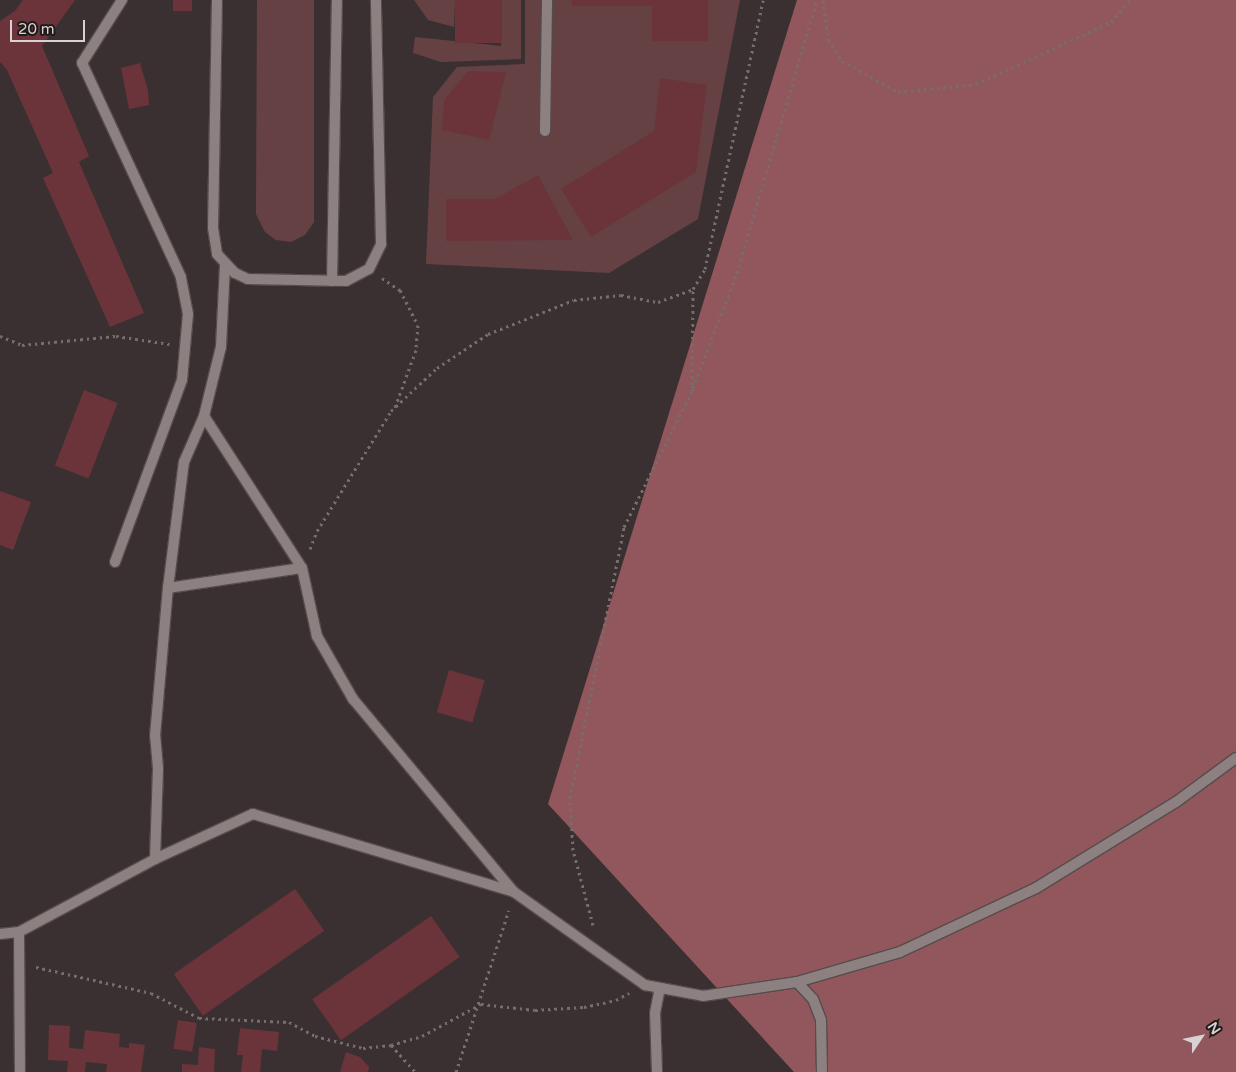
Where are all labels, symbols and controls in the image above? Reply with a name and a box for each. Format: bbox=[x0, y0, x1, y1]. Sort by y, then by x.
scale bar bbox=[12, 10, 88, 42]
text: 20 m bbox=[18, 20, 55, 38]
north arrow bbox=[1176, 1012, 1226, 1062]
text: N bbox=[1204, 1019, 1224, 1038]

